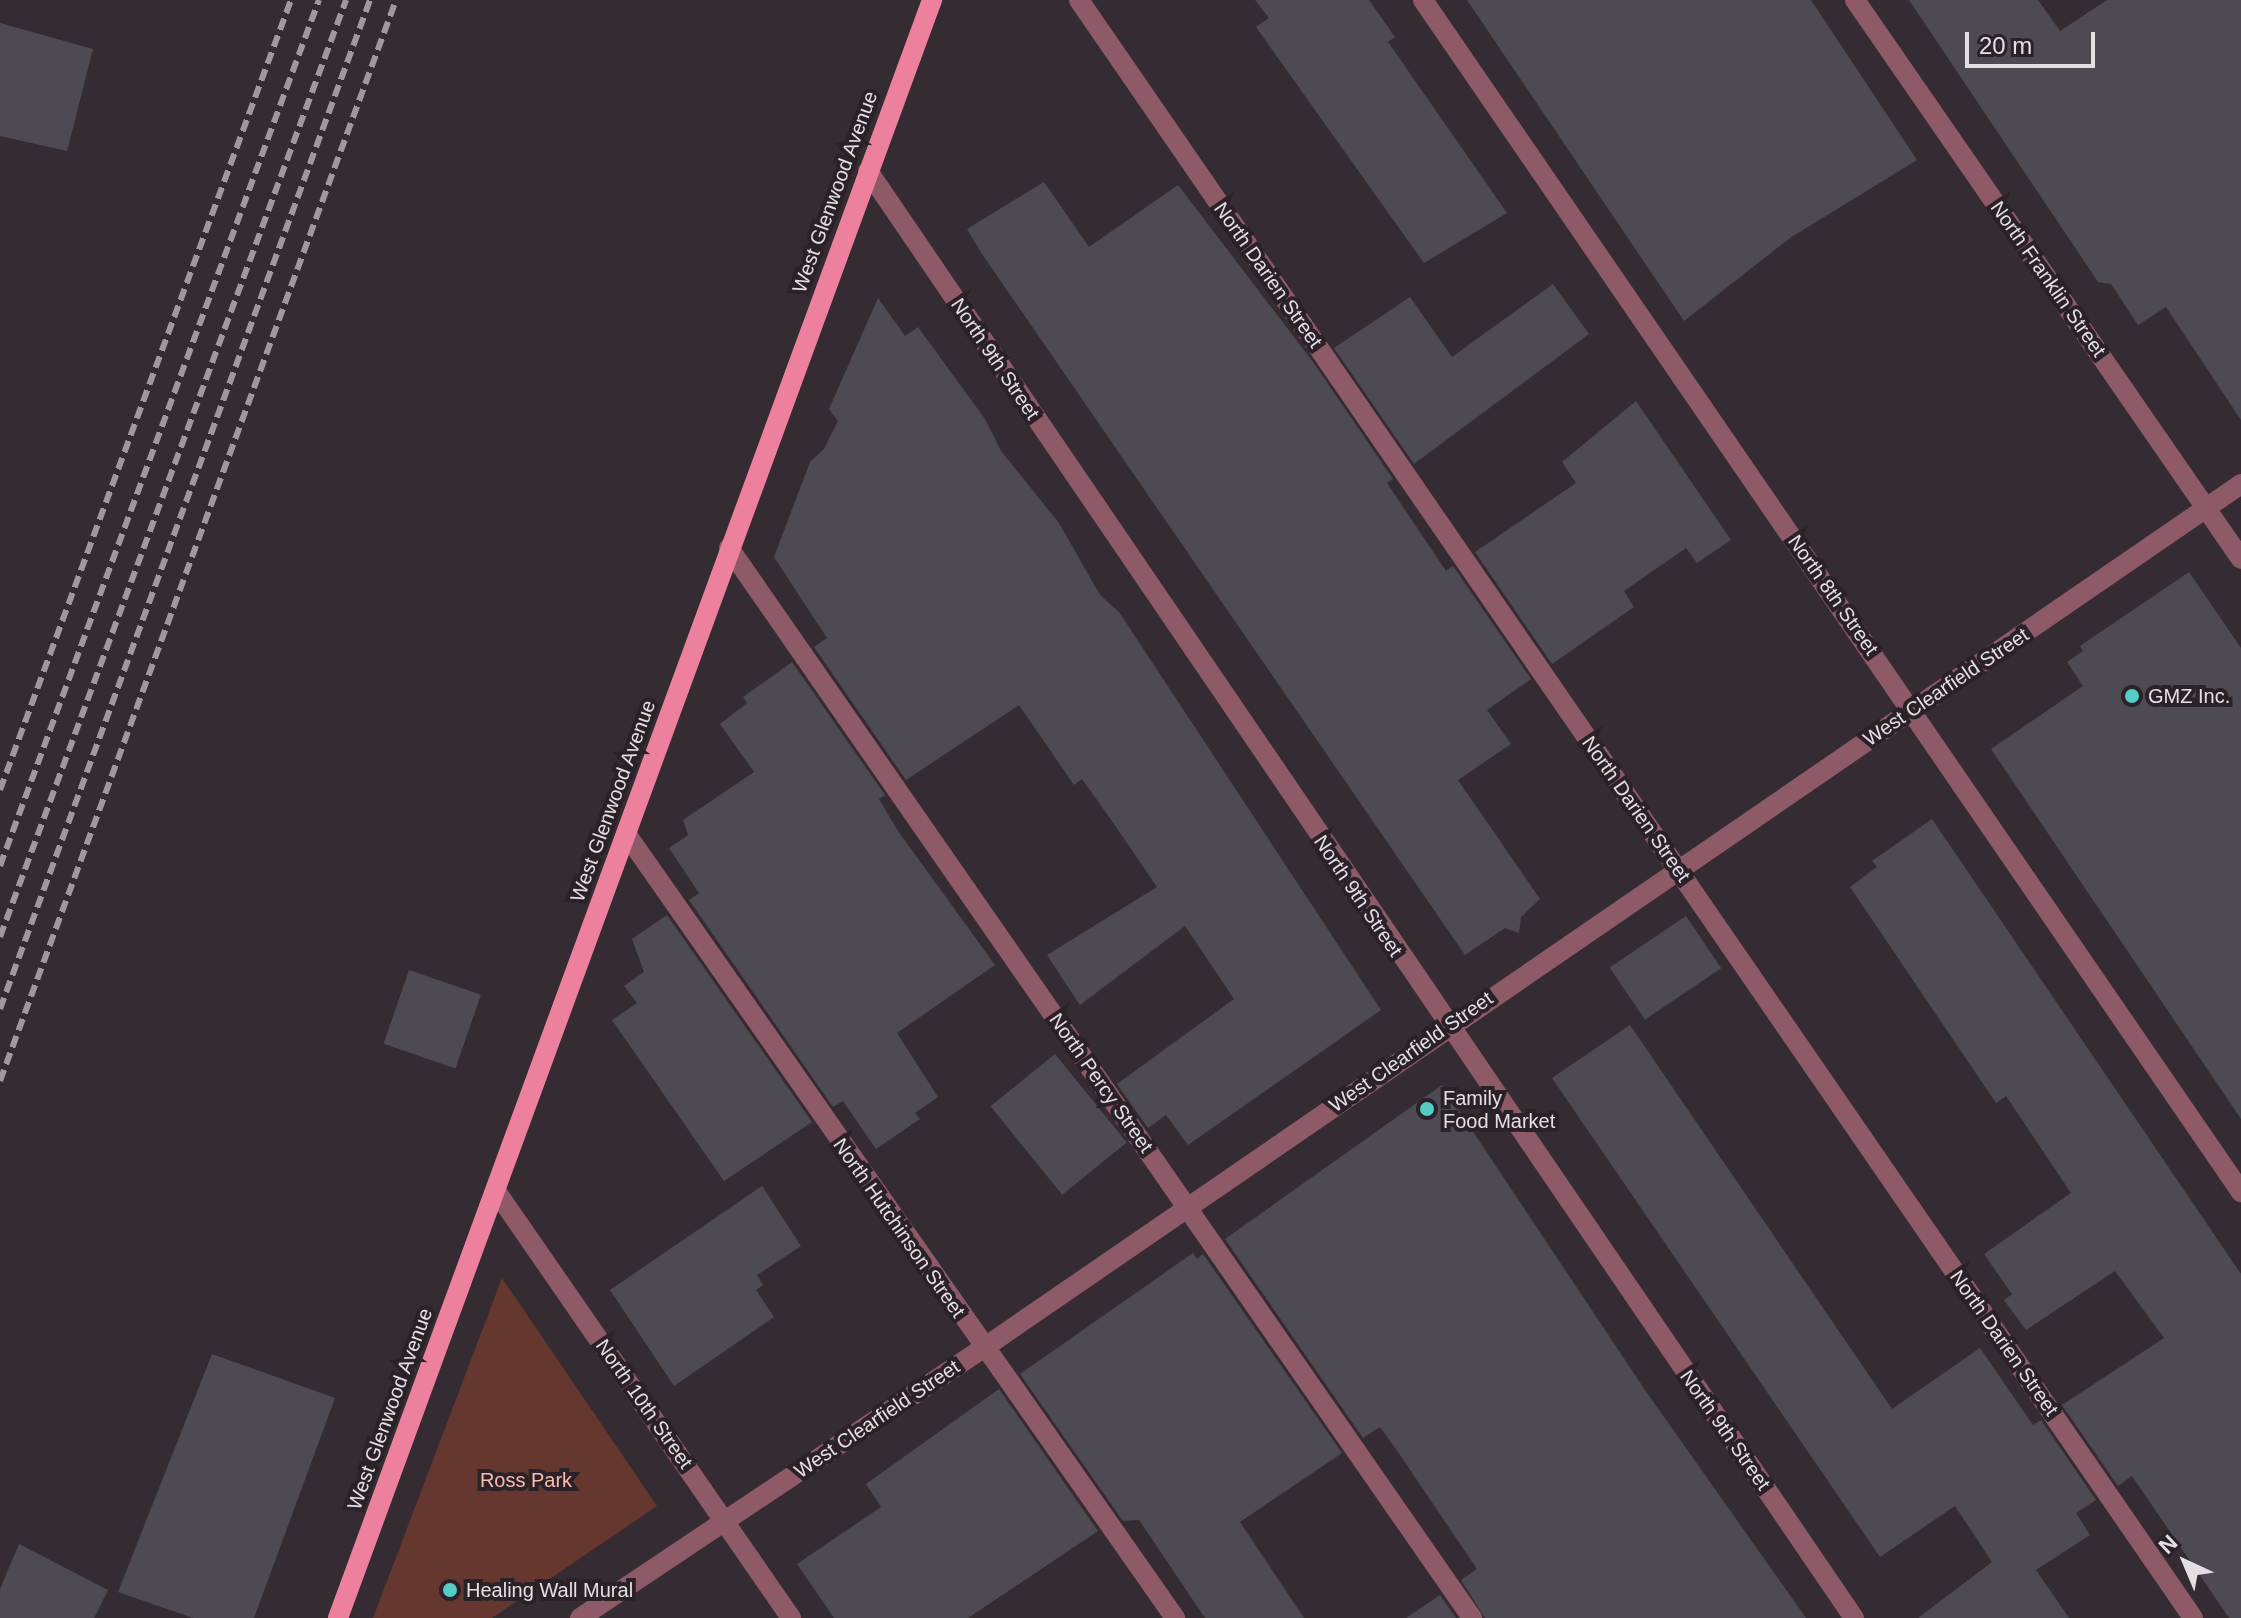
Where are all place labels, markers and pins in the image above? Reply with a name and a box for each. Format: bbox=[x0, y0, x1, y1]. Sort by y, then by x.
place label: GMZ Inc. bbox=[2148, 684, 2230, 708]
marker: GMZ Inc. bbox=[2123, 687, 2141, 705]
place label: Family Food Market bbox=[1443, 1086, 1555, 1133]
marker: Family Food Market bbox=[1418, 1100, 1436, 1118]
place label: Healing Wall Mural bbox=[466, 1578, 633, 1602]
marker: Healing Wall Mural bbox=[441, 1581, 459, 1599]

